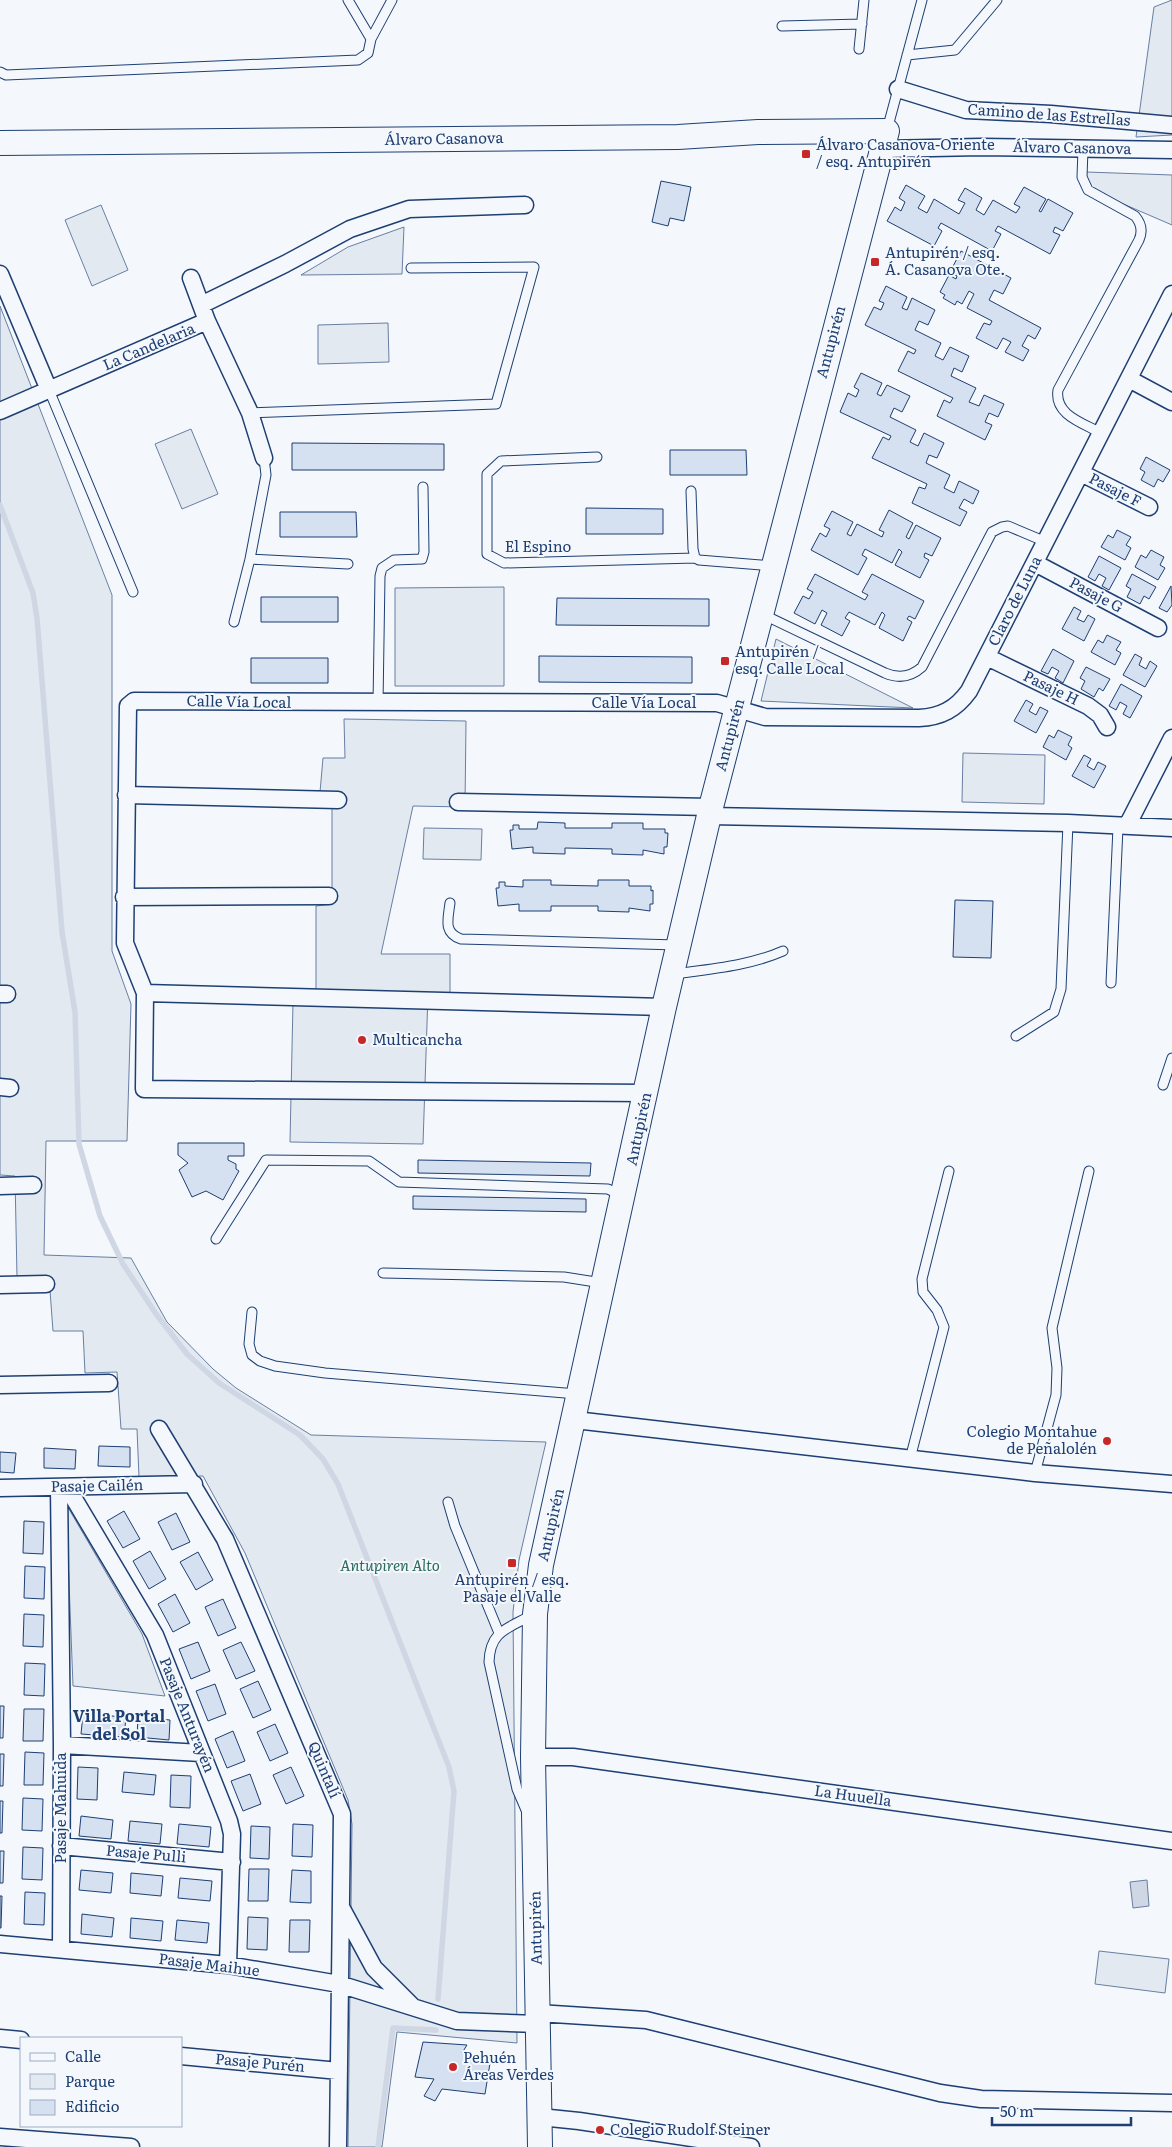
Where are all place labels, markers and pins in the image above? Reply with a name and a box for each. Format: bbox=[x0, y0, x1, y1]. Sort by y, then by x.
place label: Álvaro Casanova-Oriente / esq. Antupirén bbox=[816, 132, 995, 172]
marker: Álvaro Casanova-Oriente / esq. Antupirén bbox=[800, 148, 812, 160]
place label: Antupirén / esq. Á. Casanova Ote. bbox=[885, 240, 1005, 280]
marker: Antupirén / esq. Á. Casanova Ote. bbox=[869, 256, 881, 268]
place label: Antupirén / esq. Calle Local bbox=[735, 639, 844, 679]
marker: Antupirén / esq. Calle Local bbox=[719, 655, 731, 667]
place label: Multicancha bbox=[372, 1027, 463, 1050]
marker: Multicancha bbox=[356, 1034, 368, 1046]
place label: Colegio Montahue de Peñalolén bbox=[966, 1419, 1097, 1459]
marker: Colegio Montahue de Peñalolén bbox=[1101, 1435, 1113, 1447]
marker: Antupirén / esq. Pasaje el Valle bbox=[506, 1557, 518, 1569]
place label: Antupirén / esq. Pasaje el Valle bbox=[454, 1567, 570, 1607]
place label: Pehuén Áreas Verdes bbox=[463, 2045, 554, 2085]
marker: Pehuén Áreas Verdes bbox=[447, 2061, 459, 2073]
place label: Colegio Rudolf Steiner bbox=[610, 2117, 770, 2140]
marker: Colegio Rudolf Steiner bbox=[594, 2124, 606, 2136]

